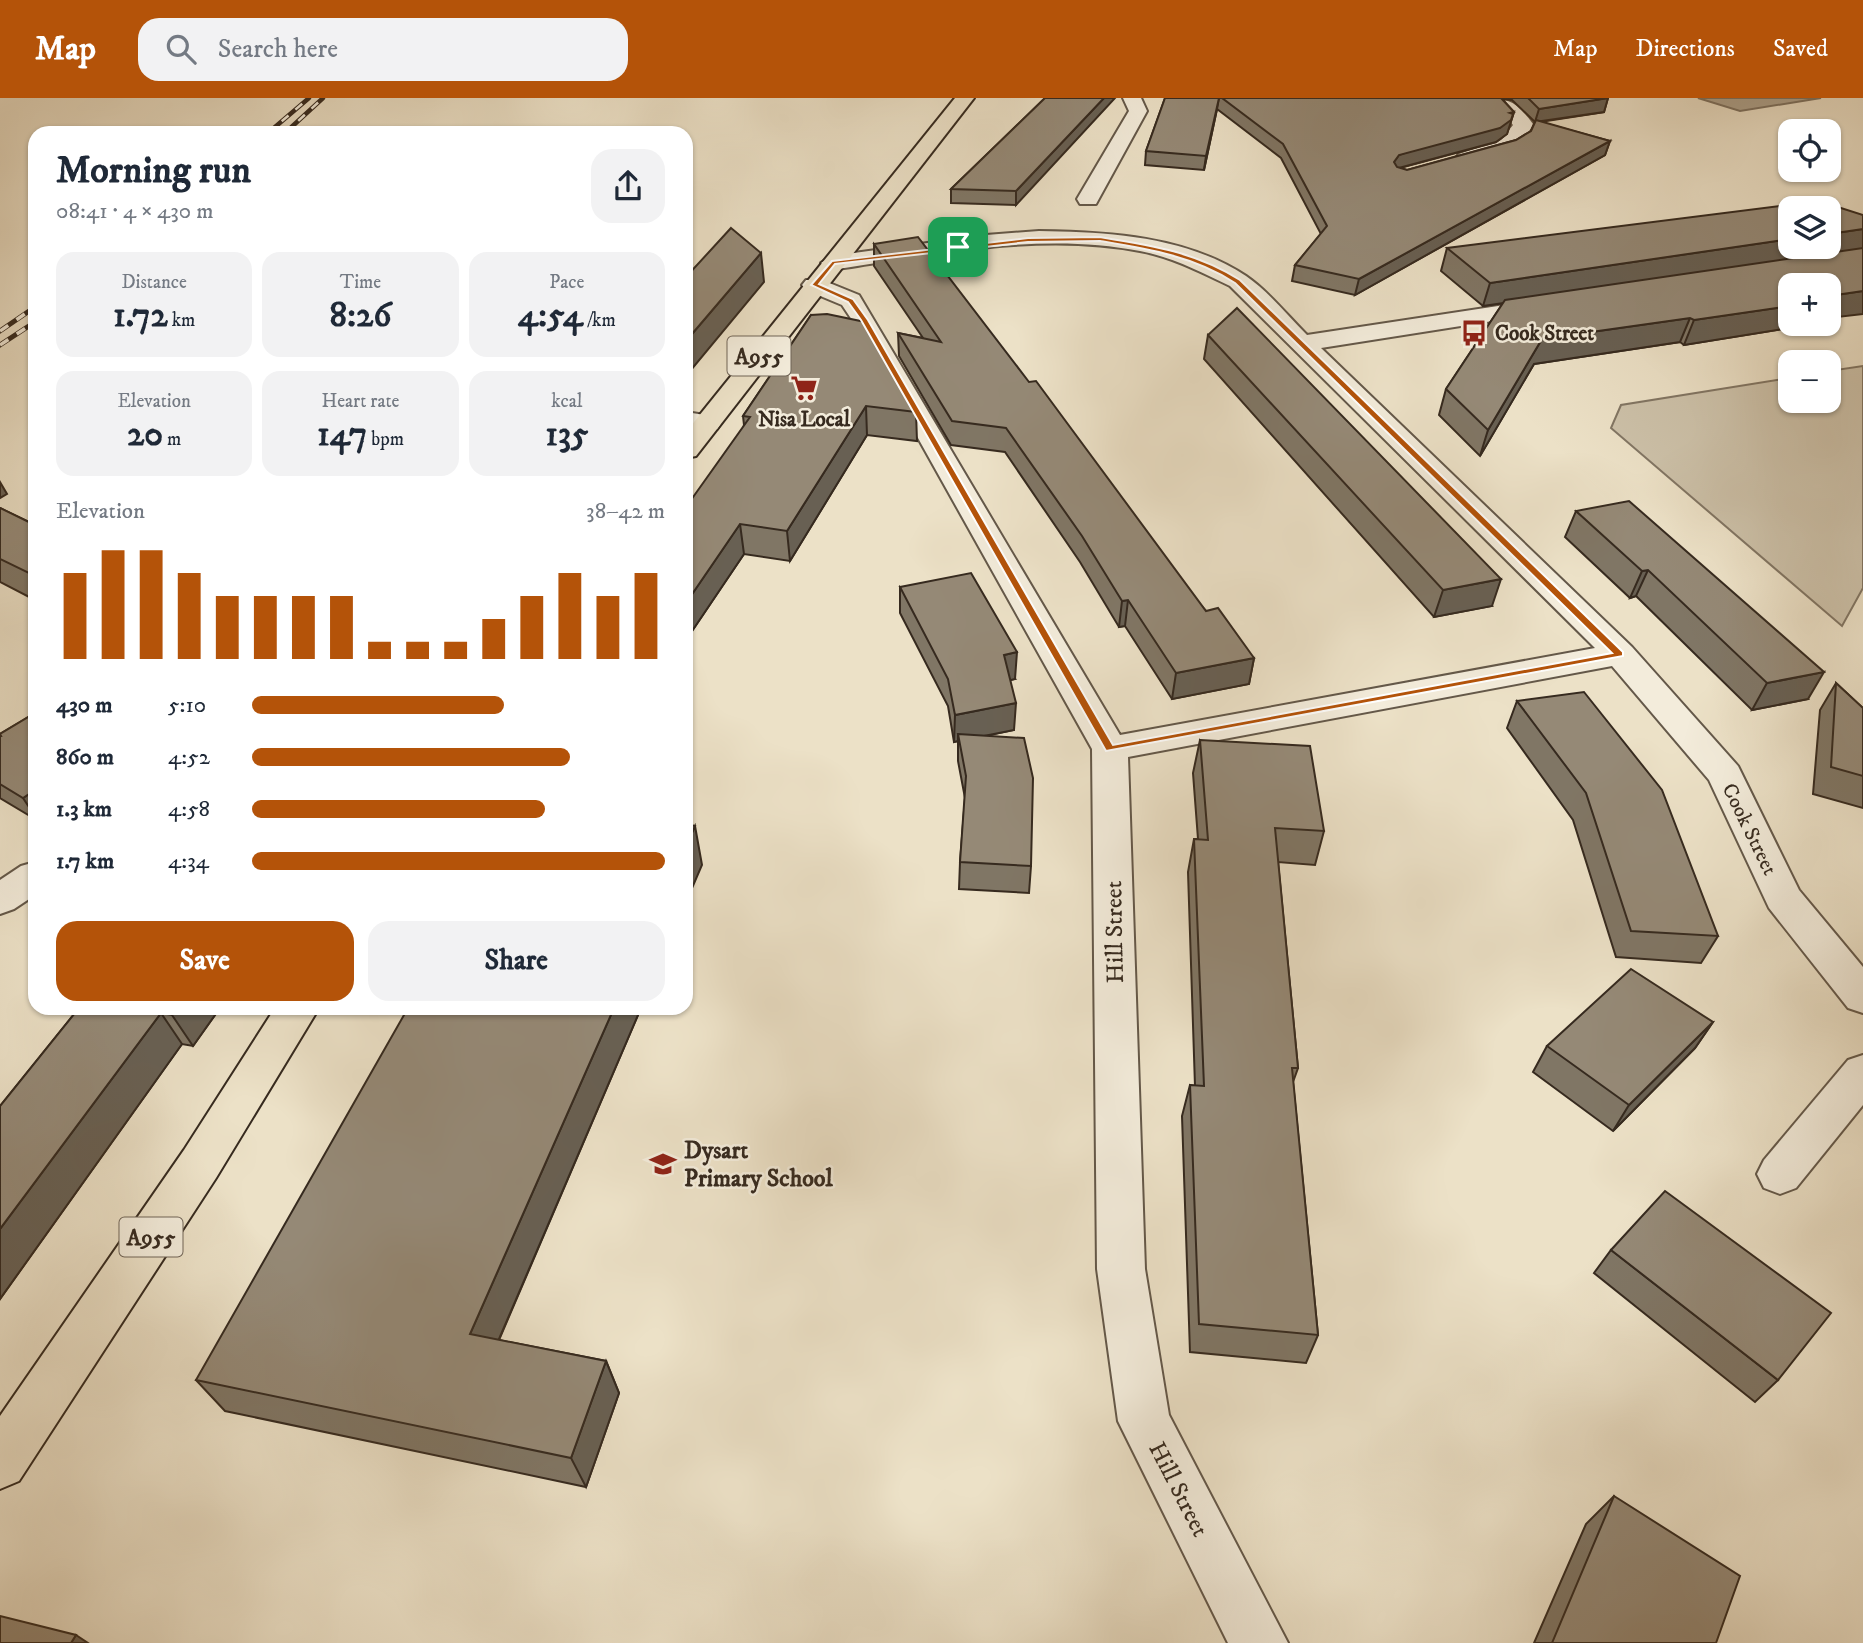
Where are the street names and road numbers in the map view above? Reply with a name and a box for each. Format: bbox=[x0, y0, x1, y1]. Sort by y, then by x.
road number: A955 bbox=[728, 336, 790, 376]
street label: Cook Street bbox=[1716, 779, 1783, 880]
street label: Hill Street bbox=[1099, 880, 1131, 984]
road number: A955 bbox=[120, 1218, 182, 1256]
street label: Hill Street bbox=[1141, 1437, 1215, 1542]

